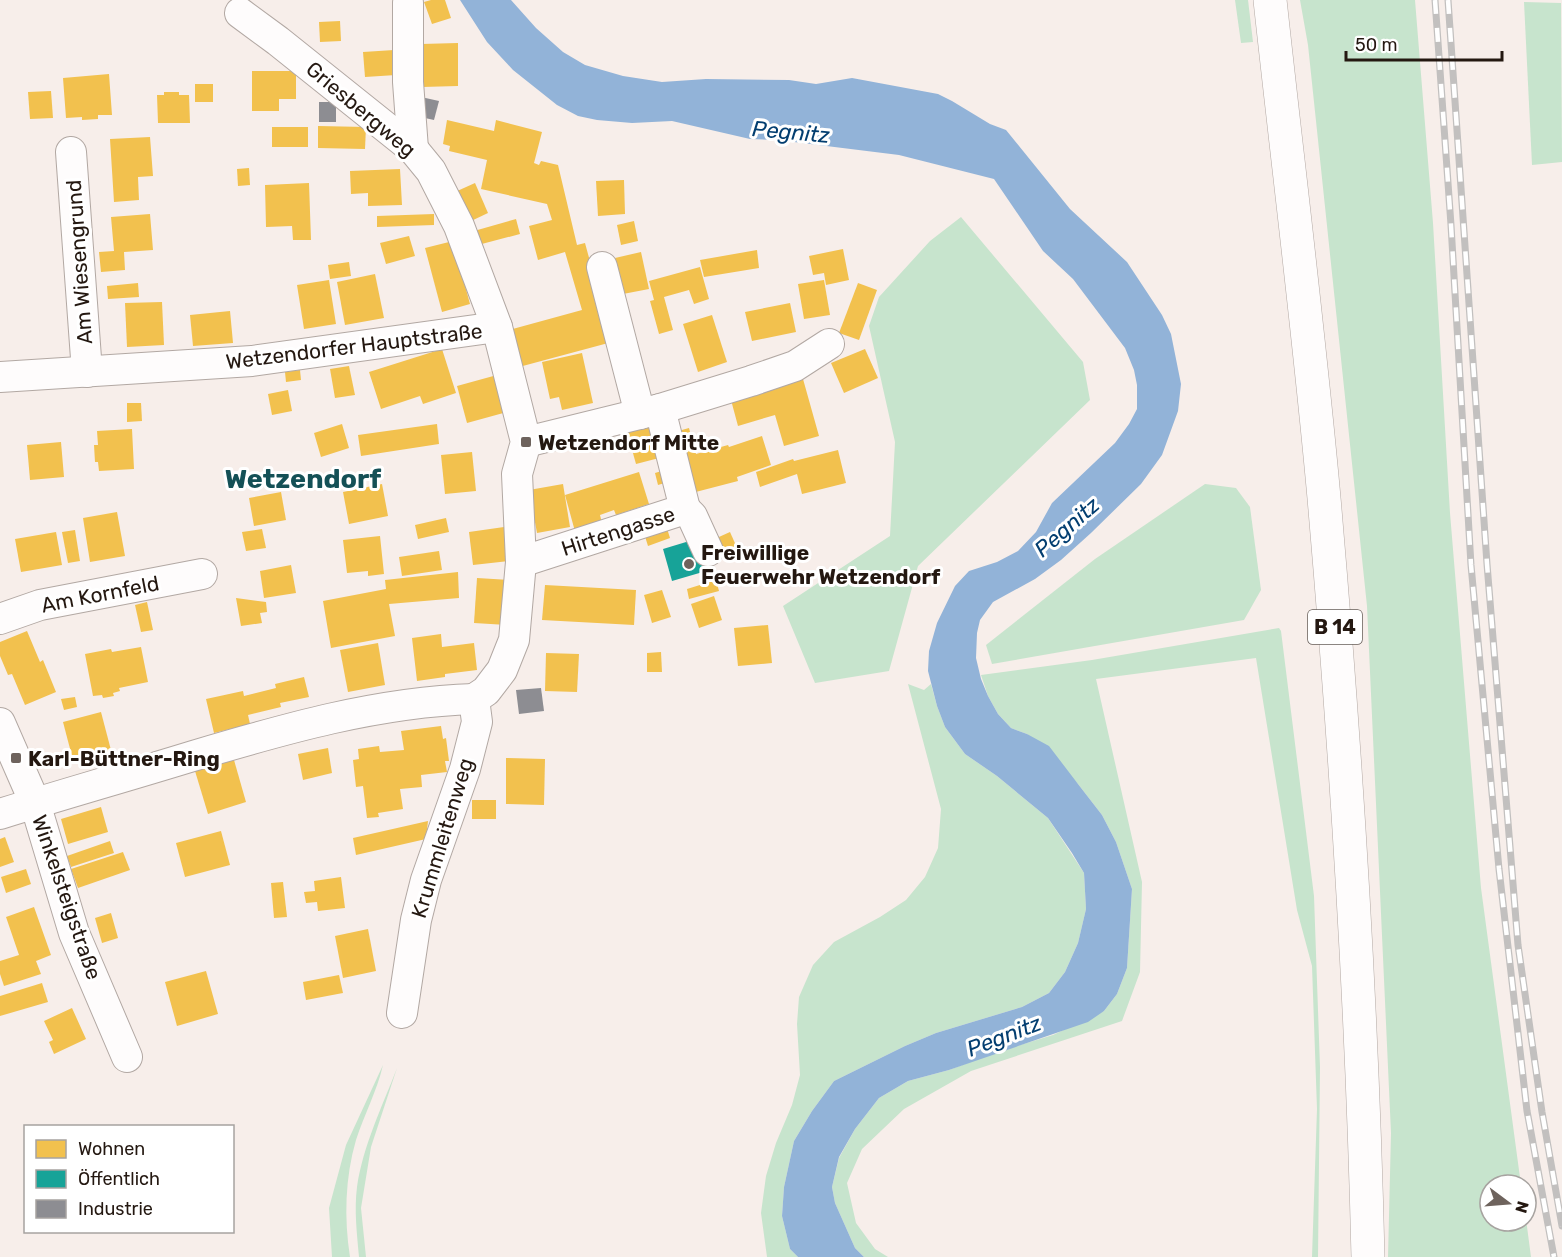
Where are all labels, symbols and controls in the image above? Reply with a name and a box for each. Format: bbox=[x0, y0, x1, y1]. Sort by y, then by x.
scale bar bbox=[1346, 24, 1502, 62]
text: 50 m bbox=[1355, 34, 1398, 56]
street label: Griesbergweg bbox=[301, 56, 421, 162]
water label: Pegnitz bbox=[751, 115, 831, 149]
street label: Am Wiesengrund bbox=[61, 179, 97, 345]
street label: Wetzendorfer Hauptstraße bbox=[224, 318, 484, 374]
place label: Wetzendorf Mitte bbox=[538, 430, 719, 455]
marker: Wetzendorf Mitte bbox=[519, 435, 533, 449]
district label: Wetzendorf bbox=[225, 463, 381, 495]
water label: Pegnitz bbox=[1029, 491, 1105, 563]
street label: Hirtengasse bbox=[558, 501, 678, 561]
place label: Freiwillige Feuerwehr Wetzendorf bbox=[701, 540, 941, 589]
marker: Freiwillige Feuerwehr Wetzendorf bbox=[682, 557, 696, 571]
street label: Am Kornfeld bbox=[39, 570, 161, 618]
road number: B 14 bbox=[1308, 610, 1362, 644]
place label: Karl-Büttner-Ring bbox=[28, 746, 220, 771]
marker: Karl-Büttner-Ring bbox=[9, 751, 23, 765]
street label: Krummleitenweg bbox=[406, 755, 478, 921]
street label: Winkelsteigstraße bbox=[27, 811, 107, 983]
water label: Pegnitz bbox=[963, 1009, 1045, 1063]
legend bbox=[24, 1125, 234, 1233]
text: Wohnen bbox=[78, 1138, 145, 1160]
text: Öffentlich bbox=[78, 1168, 160, 1190]
north arrow bbox=[1478, 1173, 1538, 1233]
text: Industrie bbox=[78, 1198, 153, 1220]
text: N bbox=[1511, 1199, 1533, 1215]

